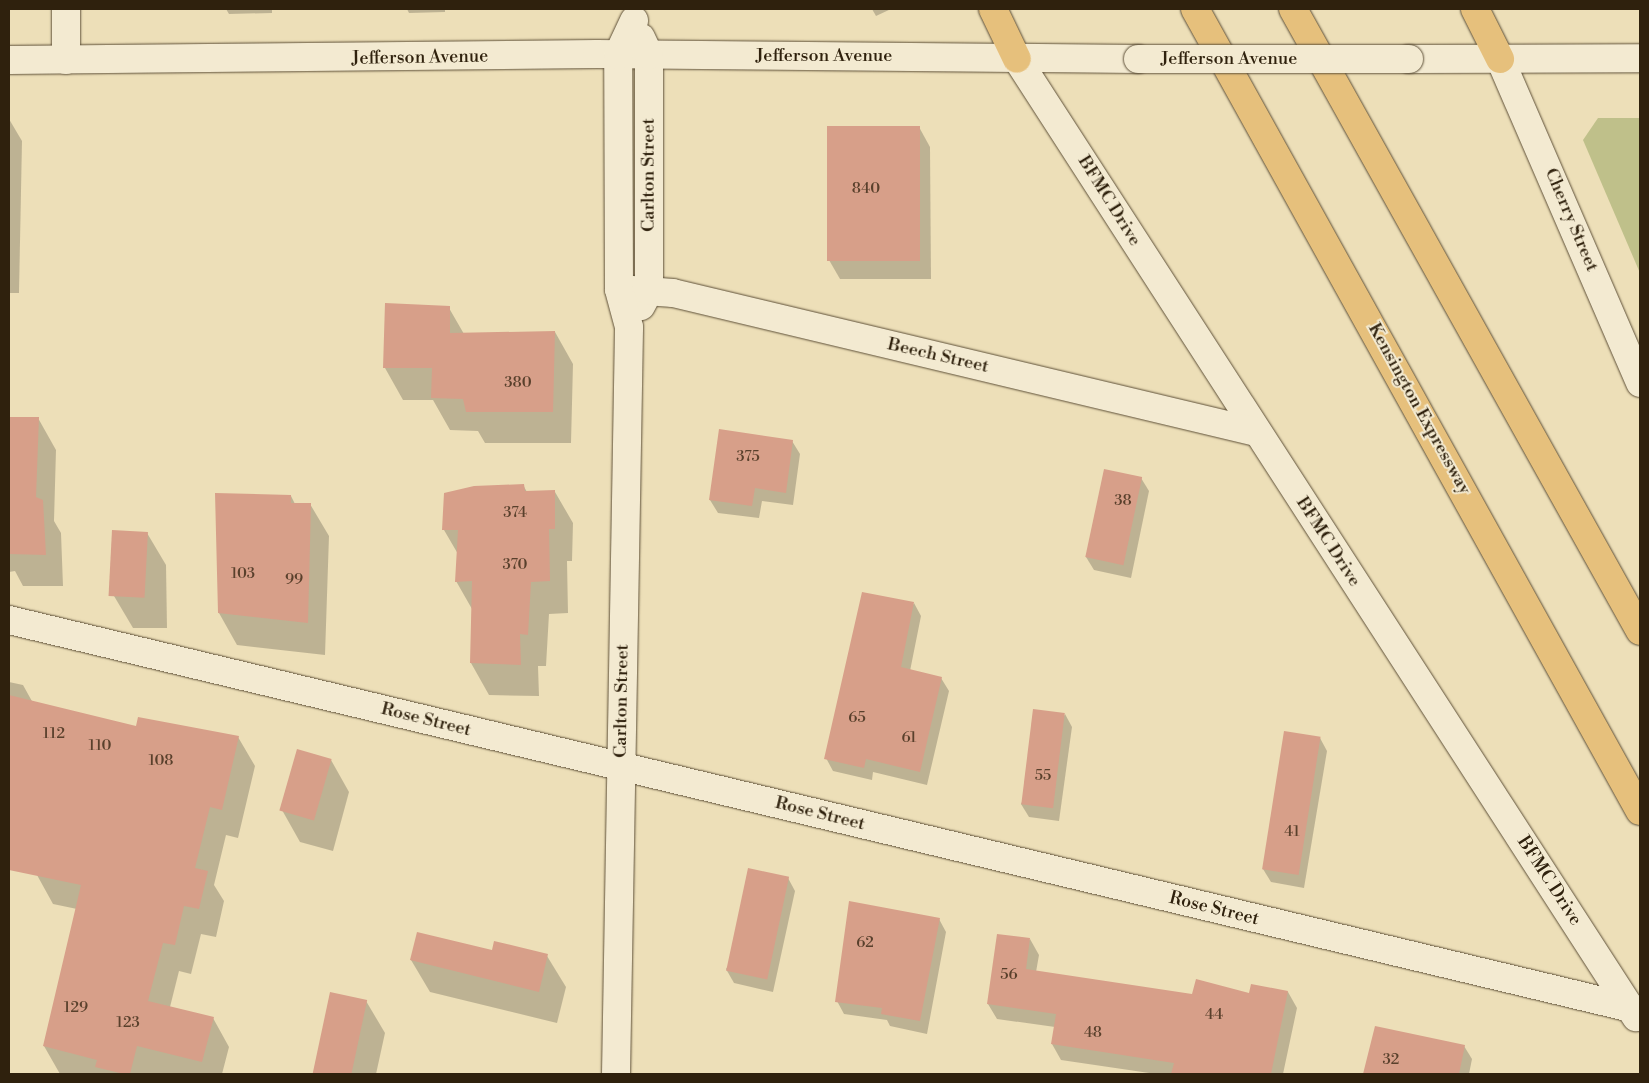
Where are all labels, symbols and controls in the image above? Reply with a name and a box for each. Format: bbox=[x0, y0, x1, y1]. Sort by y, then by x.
street label: Jefferson Avenue bbox=[756, 45, 892, 67]
street label: Jefferson Avenue bbox=[351, 46, 489, 70]
street label: Jefferson Avenue bbox=[1161, 48, 1297, 70]
street label: Carlton Street bbox=[638, 118, 660, 232]
street label: BFMC Drive bbox=[1073, 152, 1145, 250]
street label: Cherry Street bbox=[1540, 165, 1602, 275]
house number: 840 bbox=[852, 180, 880, 198]
street label: Kensington Expressway bbox=[1363, 320, 1475, 498]
street label: Beech Street bbox=[885, 334, 991, 378]
house number: 380 bbox=[504, 374, 532, 392]
house number: 375 bbox=[736, 448, 760, 466]
house number: 38 bbox=[1114, 492, 1132, 510]
street label: BFMC Drive bbox=[1291, 493, 1365, 591]
house number: 374 bbox=[503, 504, 527, 522]
house number: 370 bbox=[502, 556, 528, 574]
house number: 103 bbox=[231, 565, 255, 583]
house number: 99 bbox=[285, 571, 303, 589]
street label: Carlton Street bbox=[610, 644, 634, 758]
street label: Rose Street bbox=[379, 698, 473, 742]
house number: 65 bbox=[848, 709, 866, 727]
house number: 112 bbox=[43, 725, 65, 743]
house number: 61 bbox=[901, 729, 917, 747]
house number: 110 bbox=[89, 737, 111, 755]
house number: 108 bbox=[148, 752, 174, 770]
house number: 55 bbox=[1035, 767, 1051, 785]
street label: Rose Street bbox=[773, 792, 867, 836]
house number: 41 bbox=[1284, 823, 1300, 841]
street label: BFMC Drive bbox=[1512, 832, 1586, 930]
street label: Rose Street bbox=[1167, 887, 1261, 931]
house number: 62 bbox=[856, 934, 874, 952]
house number: 56 bbox=[1000, 966, 1018, 984]
house number: 129 bbox=[64, 999, 88, 1017]
house number: 44 bbox=[1205, 1006, 1223, 1024]
house number: 123 bbox=[116, 1014, 140, 1032]
house number: 48 bbox=[1084, 1024, 1102, 1042]
house number: 32 bbox=[1383, 1051, 1399, 1069]

